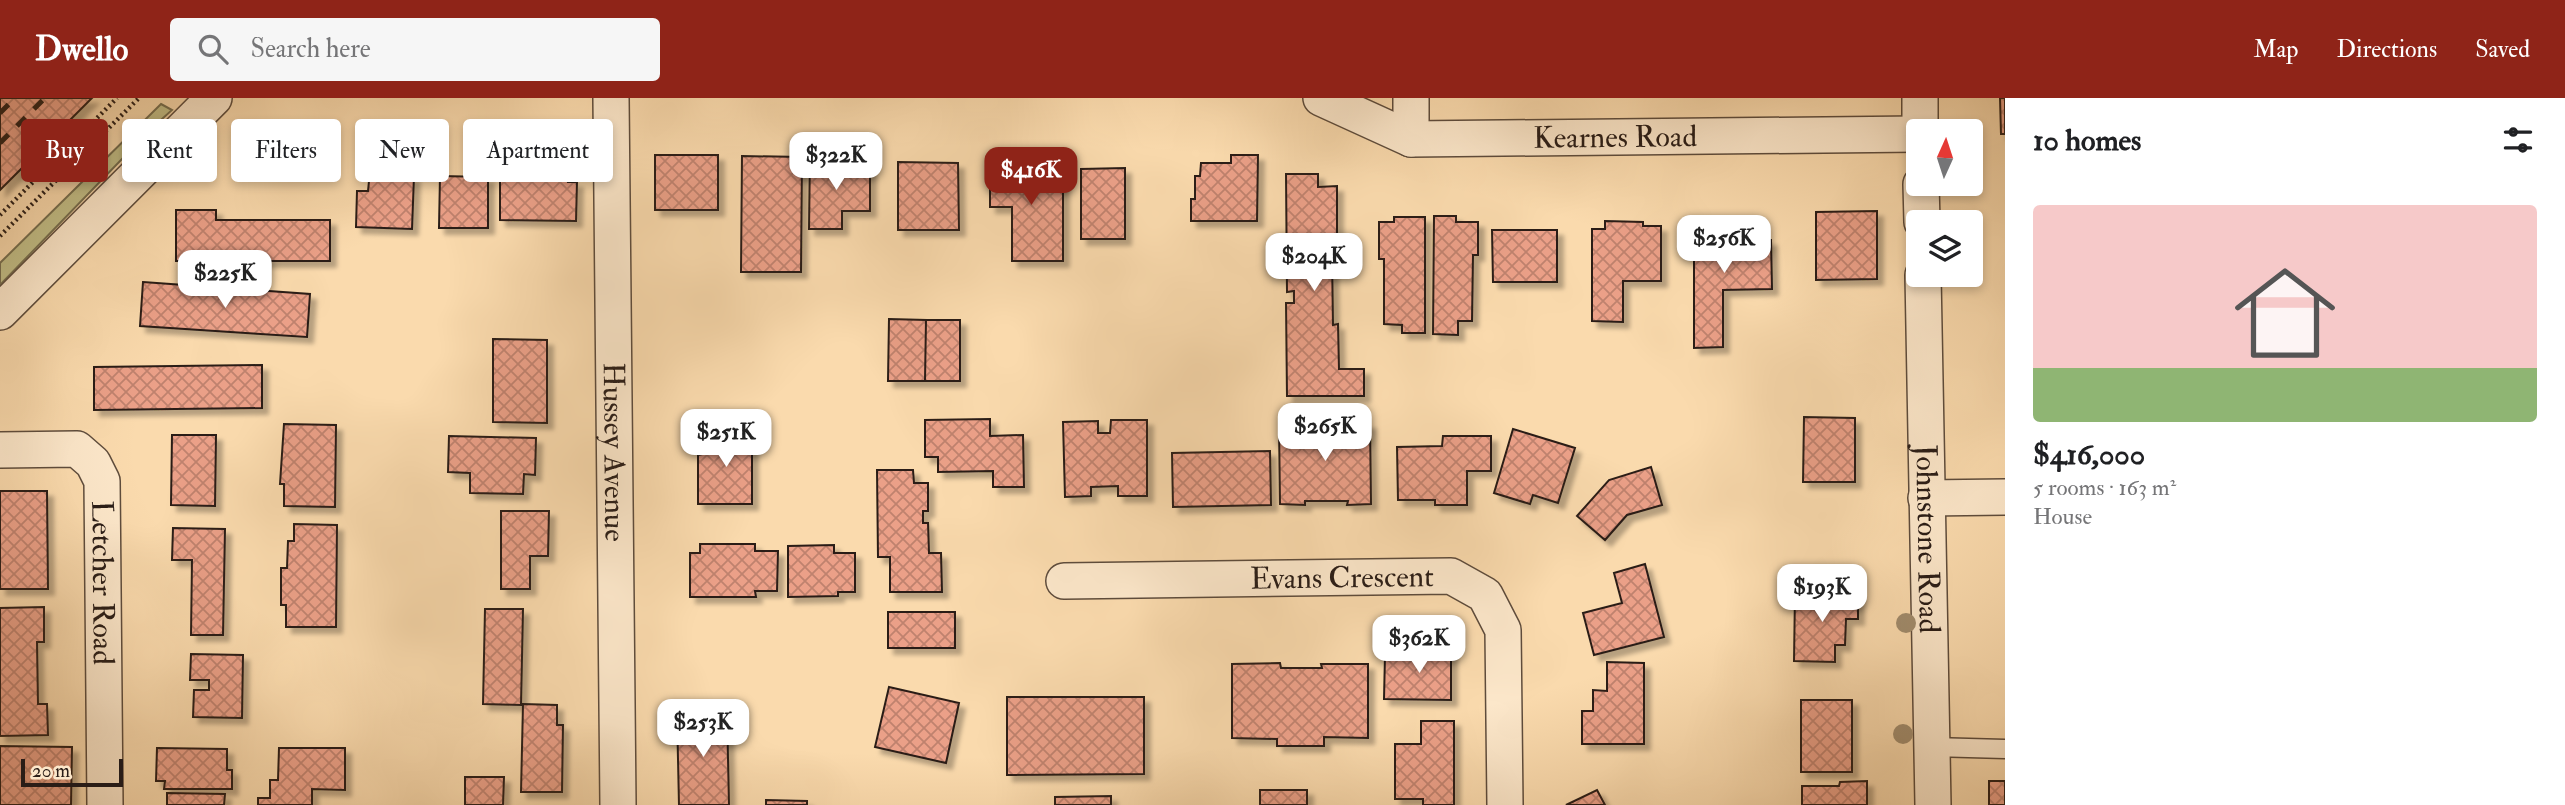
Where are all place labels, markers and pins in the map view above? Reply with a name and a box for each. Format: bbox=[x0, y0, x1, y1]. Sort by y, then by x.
pin: $322K bbox=[787, 132, 885, 192]
pin: $416K bbox=[982, 148, 1080, 207]
pin: $256K bbox=[1675, 216, 1773, 275]
pin: $204K bbox=[1265, 234, 1363, 293]
pin: $225K bbox=[176, 250, 274, 310]
pin: $265K bbox=[1276, 404, 1374, 463]
pin: $251K bbox=[677, 410, 775, 469]
pin: $193K bbox=[1773, 564, 1871, 624]
pin: $362K bbox=[1370, 616, 1468, 675]
pin: $253K bbox=[654, 700, 752, 759]

